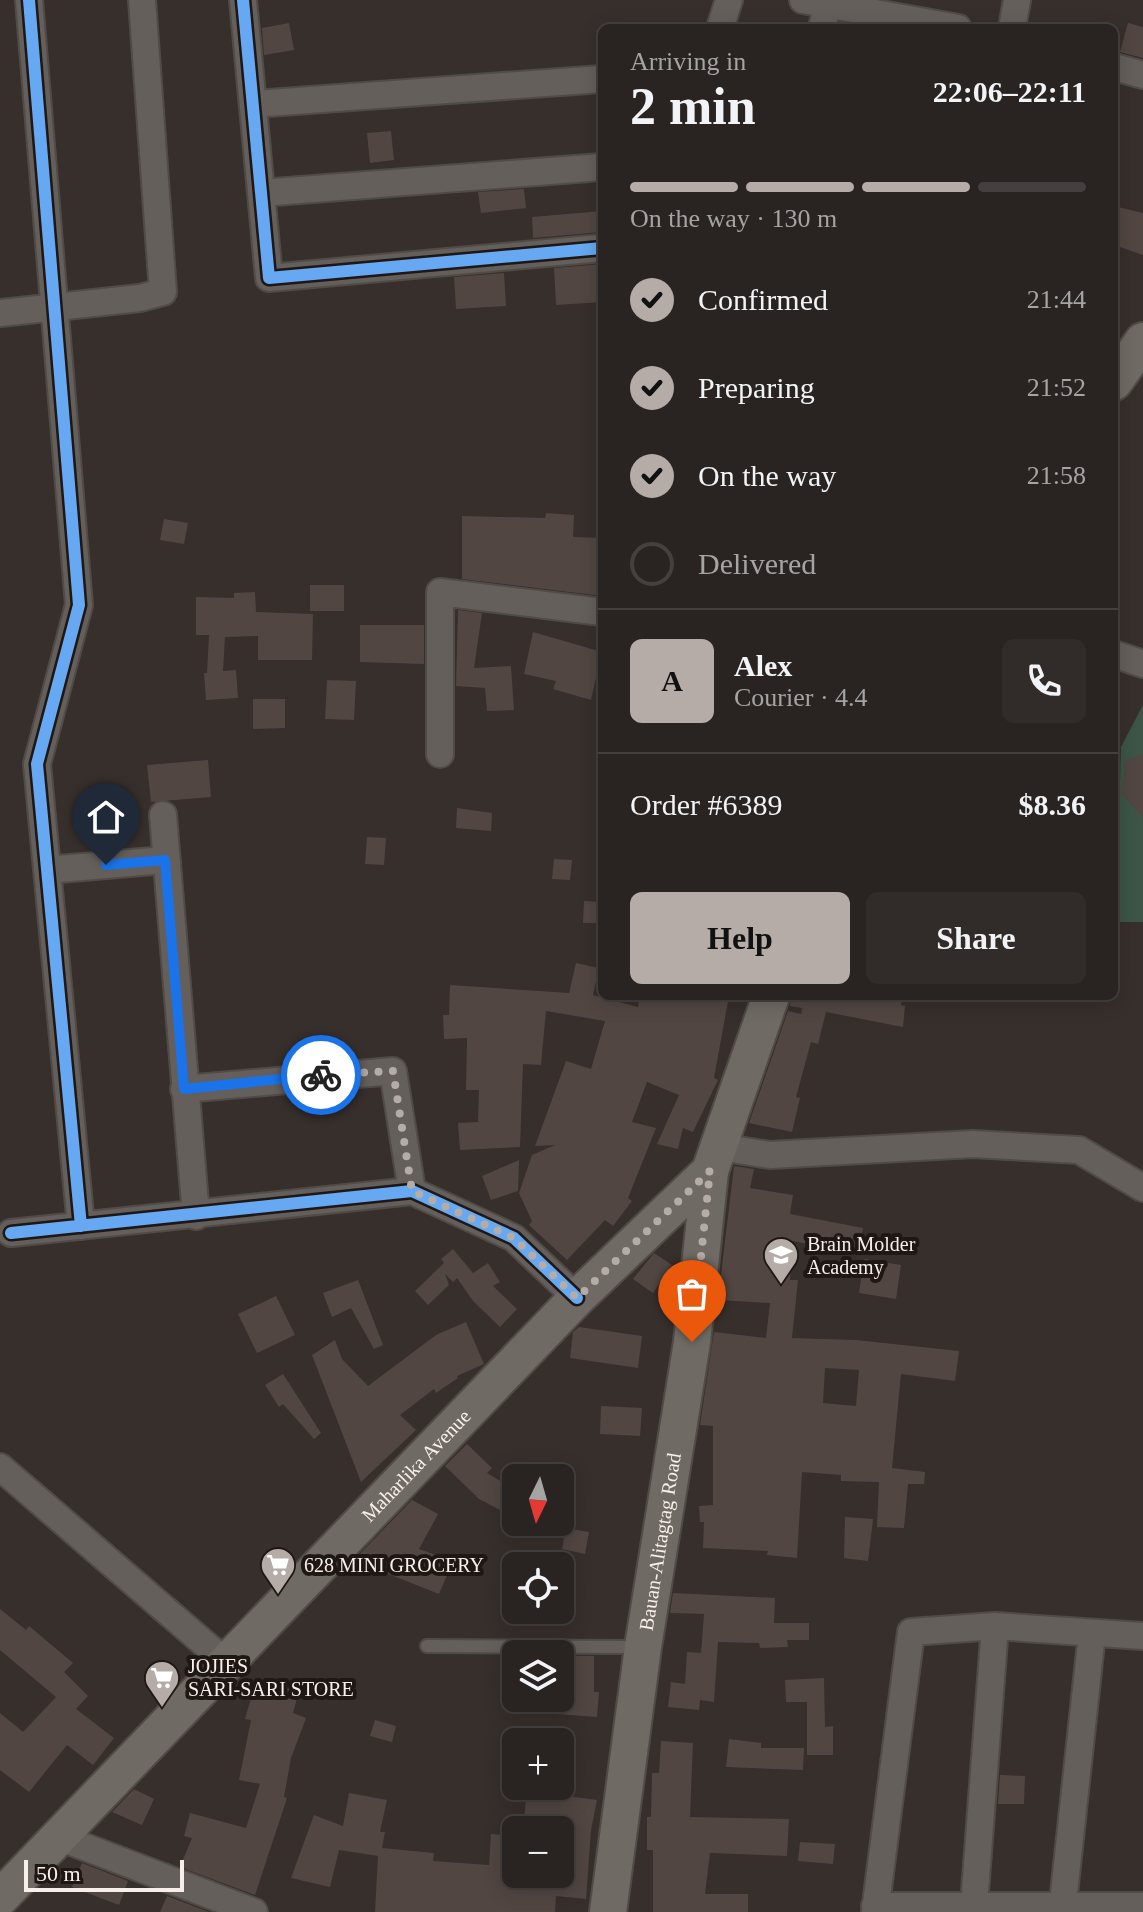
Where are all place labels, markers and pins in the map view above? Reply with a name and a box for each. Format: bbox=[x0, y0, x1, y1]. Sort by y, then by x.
pin bbox=[72, 783, 140, 865]
place label: Brain Molder Academy bbox=[807, 1233, 916, 1279]
school or university icon: Brain Molder Academy bbox=[762, 1236, 800, 1286]
pin bbox=[658, 1260, 726, 1342]
supermarket icon: 628 MINI GROCERY bbox=[259, 1546, 297, 1596]
place label: 628 MINI GROCERY bbox=[304, 1554, 484, 1576]
place label: JOJIES SARI-SARI STORE bbox=[188, 1655, 354, 1700]
supermarket icon: JOJIES SARI-SARI STORE bbox=[143, 1659, 181, 1709]

